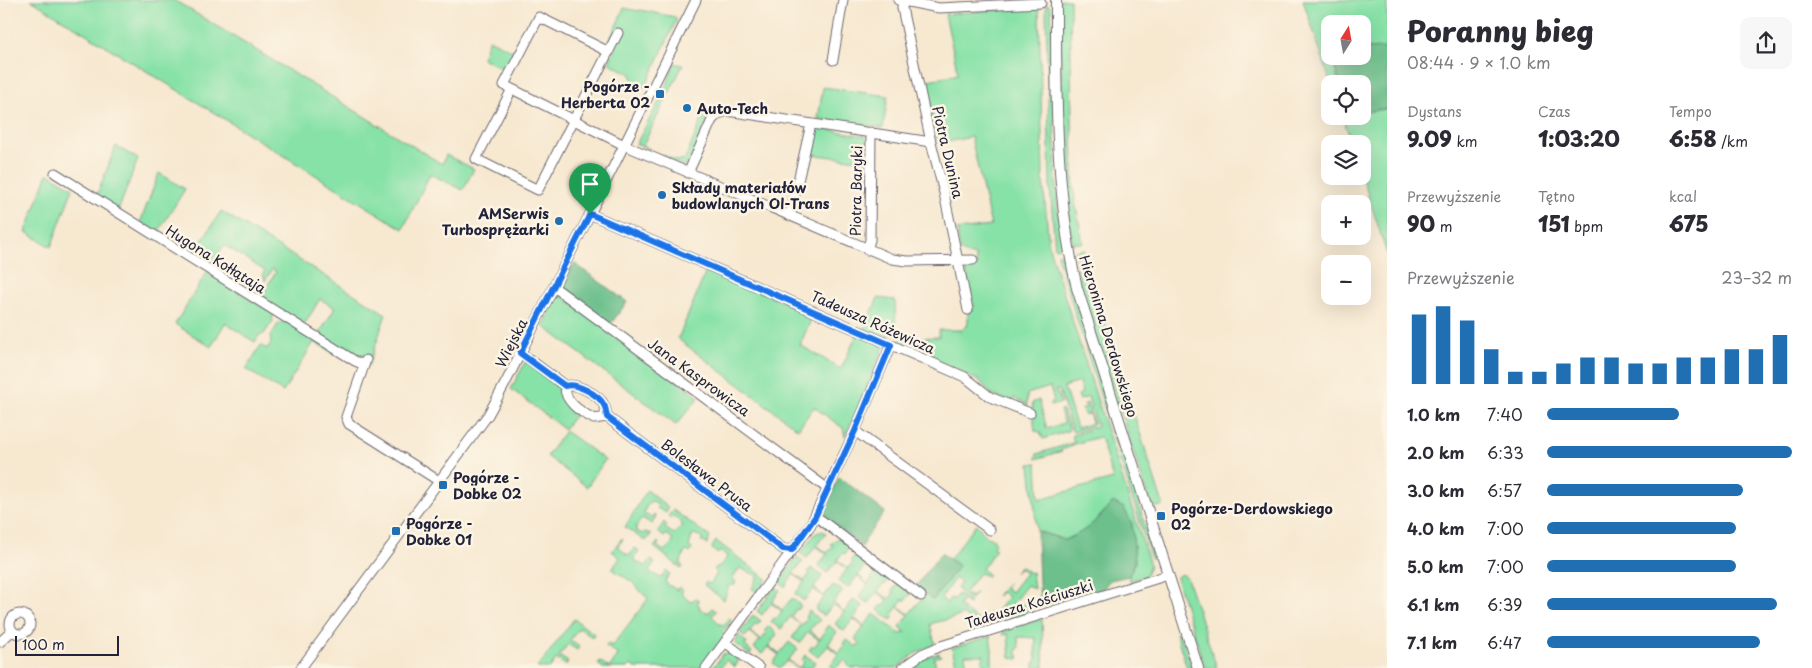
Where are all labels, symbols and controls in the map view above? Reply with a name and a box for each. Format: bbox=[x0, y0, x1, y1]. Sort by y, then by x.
text: Poranny bieg bbox=[1407, 9, 1594, 52]
north arrow bbox=[1321, 15, 1371, 65]
map controls bbox=[1321, 15, 1371, 305]
button: share bbox=[1740, 17, 1792, 69]
text: 08:44 · 9 × 1.0 km bbox=[1407, 50, 1551, 74]
button: locate bbox=[1321, 75, 1371, 125]
place label: Pogórze - Herberta 02 bbox=[561, 76, 650, 113]
marker: Pogórze - Herberta 02 bbox=[654, 88, 666, 100]
place label: Auto-Tech bbox=[697, 98, 768, 119]
text: Dystans bbox=[1407, 101, 1462, 122]
text: Czas bbox=[1538, 101, 1570, 122]
text: Tempo bbox=[1669, 101, 1712, 122]
marker: Auto-Tech bbox=[681, 102, 693, 114]
street label: Piotra Dunina bbox=[927, 104, 969, 200]
text: 9.09 bbox=[1407, 122, 1452, 154]
text: 1:03:20 bbox=[1538, 122, 1620, 154]
text: 6:58 bbox=[1669, 122, 1717, 154]
text: km bbox=[1452, 131, 1477, 152]
text: /km bbox=[1717, 131, 1748, 152]
button: layers bbox=[1321, 135, 1371, 185]
street label: Piotra Baryki bbox=[845, 145, 867, 237]
pin bbox=[569, 163, 611, 214]
icon: arrive bbox=[576, 170, 604, 198]
place label: Składy materiałów budowlanych Ol-Trans bbox=[672, 177, 830, 214]
text: Przewyższenie bbox=[1407, 186, 1501, 207]
text: Tętno bbox=[1538, 186, 1575, 207]
text: kcal bbox=[1669, 186, 1697, 207]
marker: Składy materiałów budowlanych Ol-Trans bbox=[656, 189, 668, 201]
button: + bbox=[1321, 195, 1371, 245]
place label: AMSerwis Turbosprężarki bbox=[442, 203, 549, 240]
text: 90 bbox=[1407, 207, 1435, 239]
text: 151 bbox=[1538, 207, 1570, 239]
text: 675 bbox=[1669, 207, 1709, 239]
marker: AMSerwis Turbosprężarki bbox=[553, 215, 565, 227]
text: m bbox=[1435, 216, 1453, 237]
text: bpm bbox=[1570, 216, 1603, 237]
street label: Hugona Kołłątaja bbox=[162, 220, 270, 298]
street label: Hieronima Derdowskiego bbox=[1074, 252, 1144, 420]
button: − bbox=[1321, 255, 1371, 305]
text: Przewyższenie bbox=[1407, 265, 1515, 289]
text: 23–32 m bbox=[1721, 265, 1792, 289]
street label: Tadeusza Różewicza bbox=[807, 285, 939, 359]
street label: Wiejska bbox=[490, 314, 533, 371]
street label: Jana Kasprowicza bbox=[644, 333, 755, 421]
text: 1.0 km bbox=[1407, 402, 1460, 426]
text: 7:40 bbox=[1487, 402, 1523, 426]
street label: Bolesława Prusa bbox=[657, 434, 757, 516]
text: 2.0 km bbox=[1407, 440, 1464, 464]
text: 6:33 bbox=[1487, 440, 1524, 464]
place label: Pogórze - Dobke 02 bbox=[453, 467, 522, 504]
text: 3.0 km bbox=[1407, 478, 1464, 502]
text: 6:57 bbox=[1487, 478, 1522, 502]
marker: Pogórze - Dobke 02 bbox=[437, 479, 449, 491]
place label: Pogórze-Derdowskiego 02 bbox=[1171, 498, 1333, 535]
marker: Pogórze-Derdowskiego 02 bbox=[1155, 510, 1167, 522]
place label: Pogórze - Dobke 01 bbox=[406, 513, 473, 550]
text: 4.0 km bbox=[1407, 516, 1464, 540]
text: 7:00 bbox=[1487, 516, 1524, 540]
marker: Pogórze - Dobke 01 bbox=[390, 525, 402, 537]
text: 5.0 km bbox=[1407, 554, 1464, 578]
text: 7:00 bbox=[1487, 554, 1524, 578]
street label: Tadeusza Kościuszki bbox=[962, 575, 1096, 633]
text: 6.1 km bbox=[1407, 592, 1459, 616]
text: 6:39 bbox=[1487, 592, 1522, 616]
text: 7.1 km bbox=[1407, 630, 1457, 654]
text: 6:47 bbox=[1487, 630, 1522, 654]
scale bar bbox=[15, 633, 119, 656]
text: 100 m bbox=[22, 634, 65, 655]

